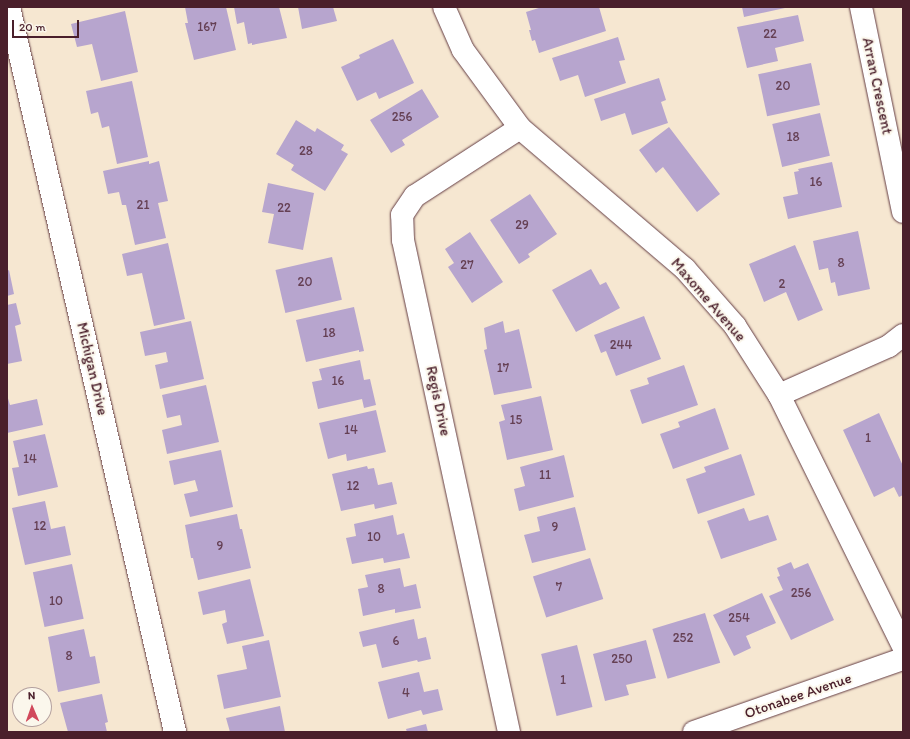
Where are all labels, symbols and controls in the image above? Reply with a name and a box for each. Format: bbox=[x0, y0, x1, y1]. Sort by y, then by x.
scale bar bbox=[14, 12, 81, 38]
house number: 167 bbox=[197, 19, 217, 35]
text: 20 m bbox=[19, 20, 46, 34]
house number: 22 bbox=[763, 26, 777, 42]
street label: Arran Crescent bbox=[858, 36, 896, 136]
house number: 20 bbox=[776, 78, 790, 94]
house number: 256 bbox=[392, 109, 412, 125]
house number: 18 bbox=[786, 129, 800, 145]
house number: 28 bbox=[299, 143, 313, 159]
house number: 16 bbox=[810, 174, 822, 190]
house number: 21 bbox=[137, 197, 149, 213]
house number: 22 bbox=[277, 200, 291, 216]
house number: 29 bbox=[515, 217, 529, 233]
street label: Maxome Avenue bbox=[667, 255, 749, 345]
house number: 8 bbox=[837, 255, 845, 271]
house number: 27 bbox=[460, 257, 474, 273]
house number: 20 bbox=[298, 274, 312, 290]
house number: 2 bbox=[779, 276, 785, 292]
street label: Michigan Drive bbox=[73, 321, 111, 417]
house number: 18 bbox=[322, 325, 336, 341]
house number: 244 bbox=[610, 337, 632, 353]
house number: 17 bbox=[497, 360, 509, 376]
street label: Regis Drive bbox=[422, 364, 454, 438]
house number: 16 bbox=[332, 373, 344, 389]
house number: 15 bbox=[510, 412, 522, 428]
house number: 14 bbox=[344, 422, 358, 438]
house number: 1 bbox=[865, 430, 871, 446]
house number: 14 bbox=[23, 451, 37, 467]
house number: 11 bbox=[539, 467, 551, 483]
house number: 12 bbox=[347, 478, 359, 494]
house number: 12 bbox=[34, 518, 46, 534]
house number: 9 bbox=[552, 519, 558, 535]
house number: 10 bbox=[367, 529, 381, 545]
house number: 9 bbox=[217, 538, 223, 554]
house number: 7 bbox=[556, 579, 562, 595]
house number: 8 bbox=[377, 581, 385, 597]
house number: 256 bbox=[791, 585, 811, 601]
house number: 10 bbox=[49, 593, 63, 609]
house number: 254 bbox=[728, 610, 750, 626]
house number: 252 bbox=[673, 630, 693, 646]
house number: 6 bbox=[393, 633, 399, 649]
house number: 8 bbox=[65, 648, 73, 664]
house number: 250 bbox=[611, 651, 633, 667]
street label: Otonabee Avenue bbox=[742, 669, 854, 723]
house number: 1 bbox=[560, 672, 566, 688]
house number: 4 bbox=[402, 685, 410, 701]
north arrow bbox=[12, 687, 52, 727]
text: N bbox=[28, 689, 36, 702]

